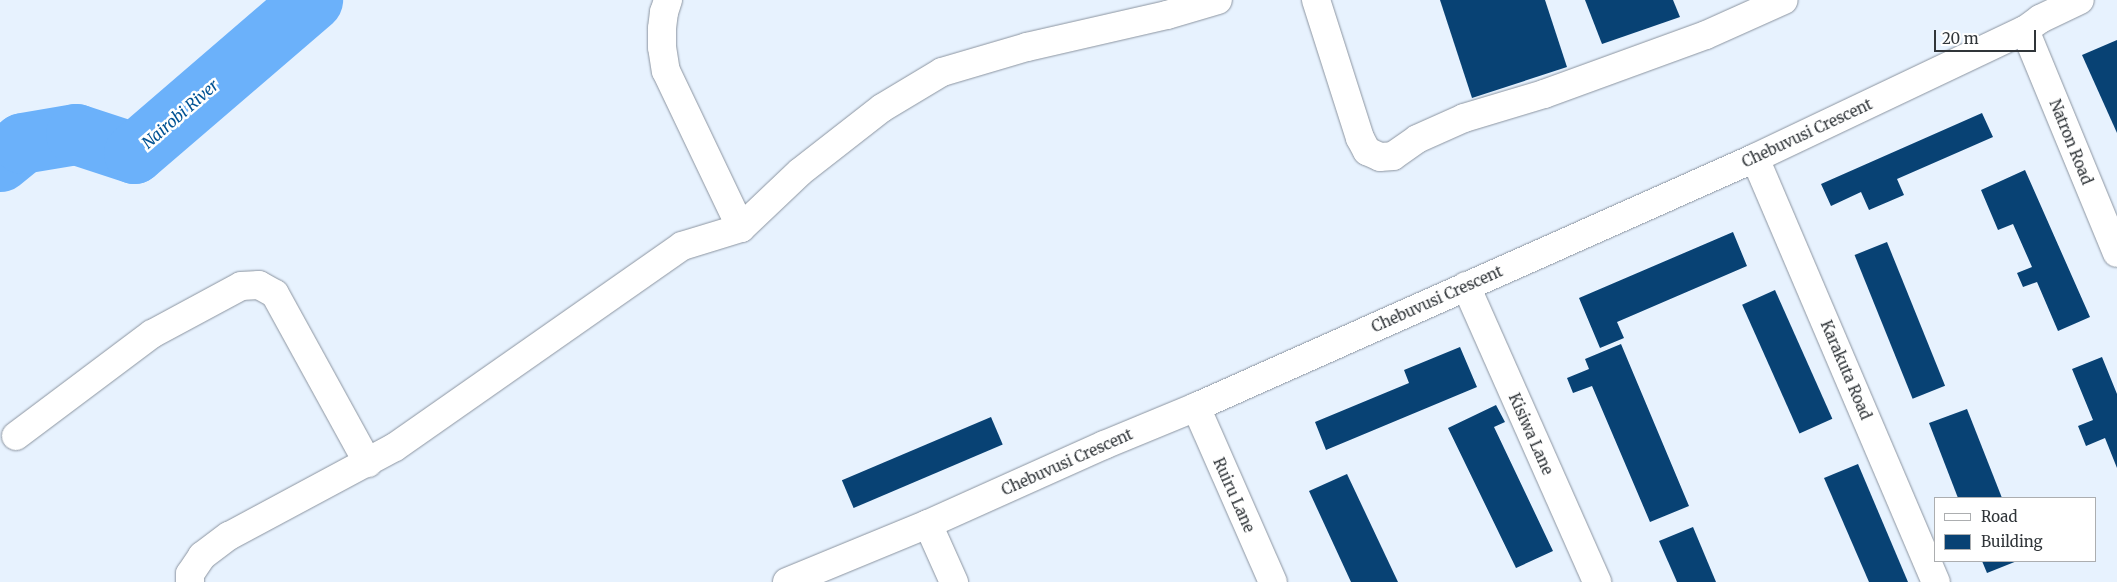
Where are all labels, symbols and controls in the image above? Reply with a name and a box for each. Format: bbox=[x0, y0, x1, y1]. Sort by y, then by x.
scale bar bbox=[1937, 20, 2040, 52]
text: 20 m bbox=[1942, 29, 1979, 48]
water label: Nairobi River bbox=[138, 76, 222, 152]
street label: Chebuvusi Crescent bbox=[1739, 95, 1875, 171]
street label: Natron Road bbox=[2046, 97, 2096, 187]
street label: Chebuvusi Crescent bbox=[1369, 262, 1505, 336]
street label: Karakuta Road bbox=[1817, 318, 1875, 422]
street label: Kisiwa Lane bbox=[1505, 390, 1557, 478]
street label: Chebuvusi Crescent bbox=[999, 425, 1135, 499]
street label: Ruiru Lane bbox=[1210, 455, 1258, 535]
legend bbox=[1934, 497, 2097, 562]
text: Road bbox=[1981, 507, 2017, 526]
text: Building bbox=[1981, 532, 2043, 551]

